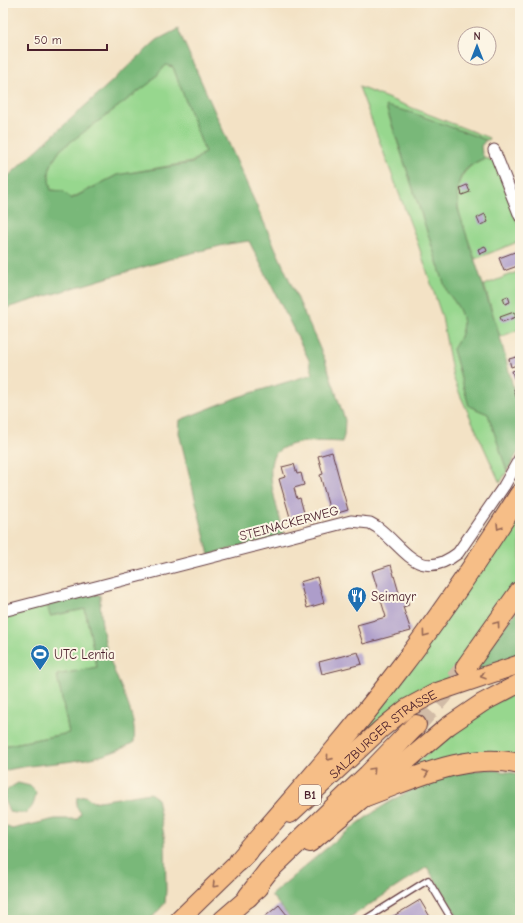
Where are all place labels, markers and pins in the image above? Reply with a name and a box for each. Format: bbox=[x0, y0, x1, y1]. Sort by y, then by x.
restaurant icon: Seimayr bbox=[346, 585, 368, 613]
place label: Seimayr bbox=[371, 589, 417, 604]
sports icon: UTC Lentia bbox=[29, 643, 51, 671]
place label: UTC Lentia bbox=[54, 647, 115, 662]

